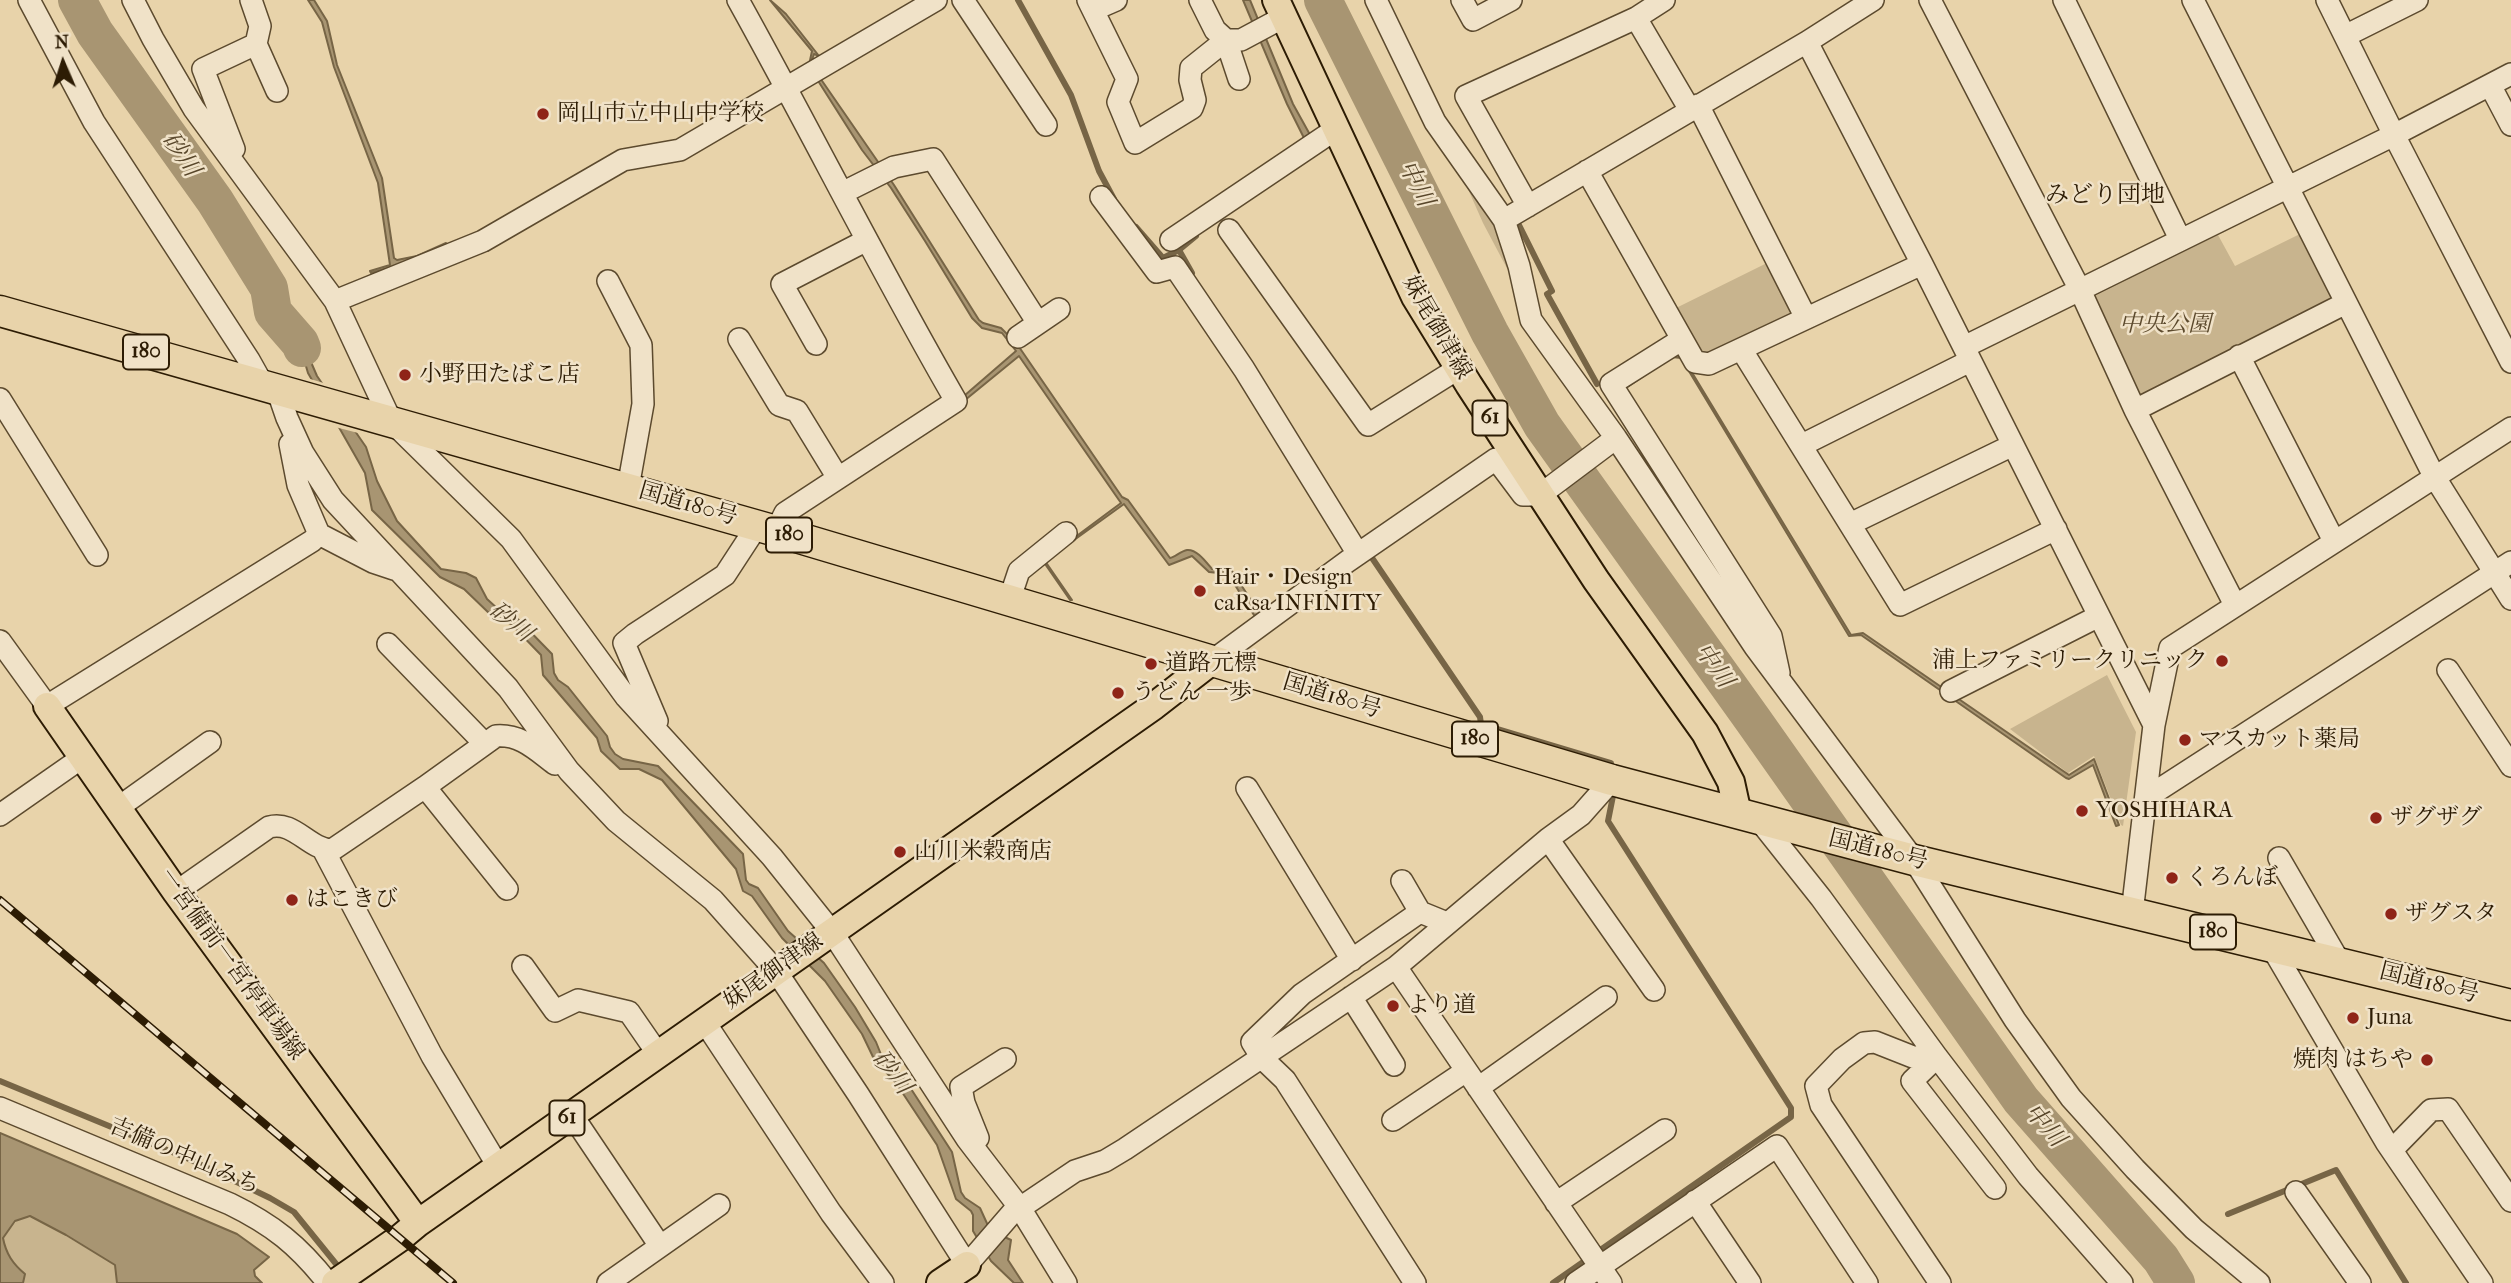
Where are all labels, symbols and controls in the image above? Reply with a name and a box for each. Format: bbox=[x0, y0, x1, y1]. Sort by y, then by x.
north arrow bbox=[28, 28, 98, 98]
text: N bbox=[54, 31, 70, 53]
place label: 岡山市立中山中学校 bbox=[557, 100, 764, 128]
marker: 岡山市立中山中学校 bbox=[535, 106, 551, 122]
water label: 砂川 bbox=[155, 127, 205, 183]
water label: 中川 bbox=[1391, 156, 1439, 212]
district label: みどり団地 bbox=[2045, 182, 2165, 210]
street label: 妹尾御津線 bbox=[1395, 271, 1477, 385]
park label: 中央公園 bbox=[2119, 311, 2211, 339]
road number: 180 bbox=[123, 334, 169, 370]
place label: 小野田たばこ店 bbox=[419, 361, 580, 389]
marker: 小野田たばこ店 bbox=[397, 367, 413, 383]
road number: 61 bbox=[1472, 400, 1508, 436]
street label: 国道180号 bbox=[635, 478, 741, 532]
road number: 180 bbox=[766, 518, 812, 552]
place label: Hair・Design caRsa INFINITY bbox=[1214, 564, 1381, 618]
marker: Hair・Design caRsa INFINITY bbox=[1192, 583, 1208, 599]
water label: 砂川 bbox=[482, 597, 538, 649]
water label: 中川 bbox=[1687, 638, 1739, 694]
place label: 浦上ファミリークリニック bbox=[1932, 647, 2208, 675]
place label: 道路元標 bbox=[1165, 650, 1257, 678]
marker: 浦上ファミリークリニック bbox=[2214, 653, 2230, 669]
marker: 道路元標 bbox=[1143, 656, 1159, 672]
street label: 国道180号 bbox=[1279, 669, 1385, 725]
place label: うどん 一歩 bbox=[1132, 679, 1252, 707]
marker: うどん 一歩 bbox=[1110, 685, 1126, 701]
road number: 180 bbox=[1452, 722, 1498, 756]
place label: マスカット薬局 bbox=[2199, 726, 2360, 754]
marker: マスカット薬局 bbox=[2177, 732, 2193, 748]
place label: YOSHIHARA bbox=[2096, 797, 2233, 825]
marker: YOSHIHARA bbox=[2074, 803, 2090, 819]
place label: ザグザグ bbox=[2390, 804, 2482, 832]
marker: ザグザグ bbox=[2368, 810, 2384, 826]
street label: 国道180号 bbox=[1825, 825, 1931, 877]
place label: 山川米穀商店 bbox=[914, 838, 1052, 866]
marker: 山川米穀商店 bbox=[892, 844, 908, 860]
street label: 一宮備前一宮停車場線 bbox=[152, 864, 310, 1066]
place label: くろんぼ bbox=[2186, 864, 2278, 892]
marker: くろんぼ bbox=[2164, 870, 2180, 886]
place label: はこきび bbox=[306, 886, 398, 914]
marker: はこきび bbox=[284, 892, 300, 908]
place label: ザグスタ bbox=[2405, 900, 2497, 928]
marker: ザグスタ bbox=[2383, 906, 2399, 922]
road number: 180 bbox=[2190, 914, 2236, 950]
street label: 妹尾御津線 bbox=[719, 928, 829, 1016]
street label: 国道180号 bbox=[2376, 958, 2482, 1010]
place label: より道 bbox=[1407, 992, 1476, 1020]
marker: より道 bbox=[1385, 998, 1401, 1014]
place label: Juna bbox=[2367, 1004, 2412, 1032]
marker: Juna bbox=[2345, 1010, 2361, 1026]
water label: 砂川 bbox=[865, 1045, 917, 1101]
place label: 焼肉 はちや bbox=[2293, 1046, 2413, 1074]
marker: 焼肉 はちや bbox=[2419, 1052, 2435, 1068]
water label: 中川 bbox=[2017, 1098, 2071, 1154]
road number: 61 bbox=[550, 1100, 584, 1136]
street label: 吉備の中山みち bbox=[105, 1113, 263, 1201]

